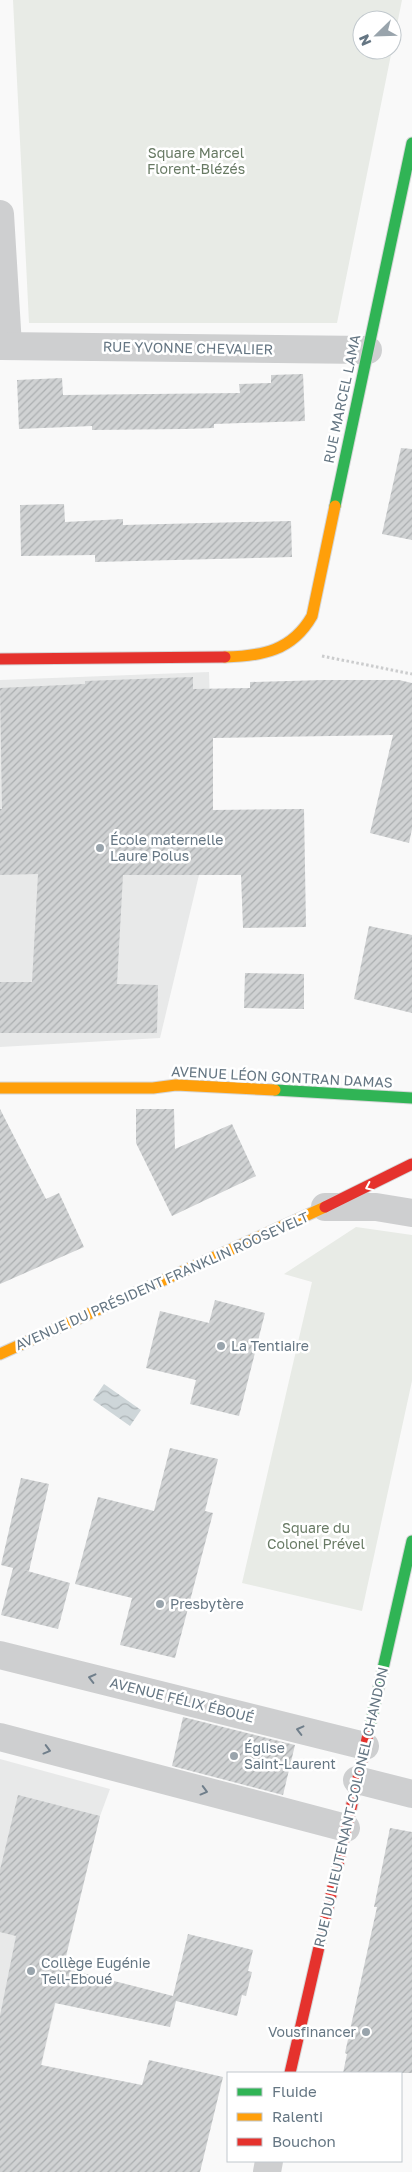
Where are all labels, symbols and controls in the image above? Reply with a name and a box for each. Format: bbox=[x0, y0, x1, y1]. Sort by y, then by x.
north arrow bbox=[352, 10, 402, 60]
text: N bbox=[355, 32, 374, 48]
park label: Square Marcel Florent-Blézés bbox=[147, 144, 245, 177]
street label: RUE MARCEL LAMA bbox=[320, 332, 364, 465]
street label: RUE YVONNE CHEVALIER bbox=[103, 338, 273, 357]
place label: École maternelle Laure Polus bbox=[110, 831, 223, 864]
marker: École maternelle Laure Polus bbox=[94, 842, 106, 854]
street label: AVENUE LÉON GONTRAN DAMAS bbox=[171, 1062, 393, 1091]
one-way arrow bbox=[365, 1180, 374, 1191]
street label: AVENUE DU PRÉSIDENT FRANKLIN ROOSEVELT bbox=[12, 1208, 312, 1353]
place label: La Tentiaire bbox=[231, 1337, 309, 1354]
marker: La Tentiaire bbox=[215, 1340, 227, 1352]
park label: Square du Colonel Prével bbox=[267, 1519, 365, 1552]
place label: Presbytère bbox=[170, 1595, 244, 1612]
marker: Presbytère bbox=[154, 1598, 166, 1610]
street label: RUE DU LIEUTENANT-COLONEL CHANDON bbox=[310, 1665, 391, 1949]
one-way arrow bbox=[87, 1673, 96, 1684]
street label: AVENUE FÉLIX ÉBOUÉ bbox=[108, 1673, 256, 1726]
one-way arrow bbox=[296, 1725, 305, 1736]
place label: Église Saint-Laurent bbox=[244, 1739, 336, 1772]
one-way arrow bbox=[43, 1744, 52, 1755]
marker: Église Saint-Laurent bbox=[228, 1750, 240, 1762]
one-way arrow bbox=[200, 1785, 209, 1796]
place label: Collège Eugénie Tell-Eboué bbox=[41, 1954, 150, 1987]
marker: Collège Eugénie Tell-Eboué bbox=[25, 1965, 37, 1977]
place label: Vousfinancer bbox=[268, 2023, 357, 2040]
marker: Vousfinancer bbox=[360, 2026, 372, 2038]
legend bbox=[227, 2072, 402, 2162]
text: Fluide bbox=[272, 2082, 317, 2100]
text: Ralenti bbox=[272, 2107, 323, 2125]
text: Bouchon bbox=[272, 2132, 336, 2150]

